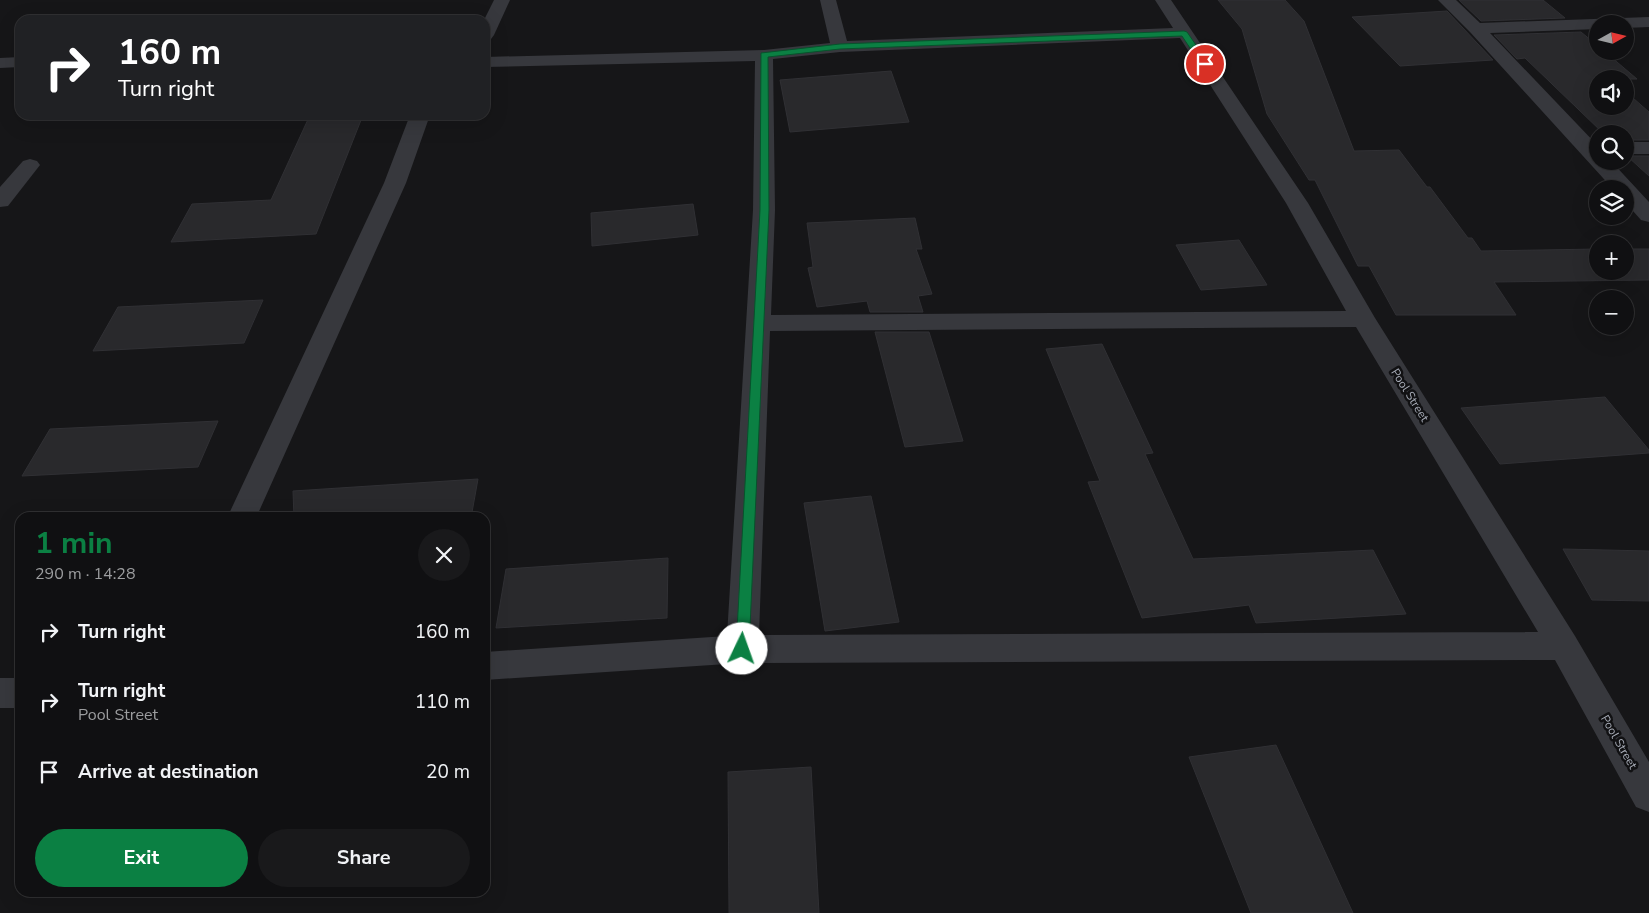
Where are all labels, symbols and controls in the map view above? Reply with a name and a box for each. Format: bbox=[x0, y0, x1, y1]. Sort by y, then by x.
north arrow bbox=[1589, 15, 1634, 60]
map controls bbox=[1589, 15, 1634, 335]
text: 160 m bbox=[118, 29, 221, 76]
icon: right bbox=[35, 35, 100, 100]
pin bbox=[1184, 43, 1226, 85]
icon: arrive bbox=[1191, 50, 1219, 78]
button: sound bbox=[1589, 70, 1634, 115]
text: Turn right bbox=[118, 74, 214, 104]
button: search bbox=[1589, 125, 1634, 170]
button: layers bbox=[1589, 180, 1634, 225]
button: + bbox=[1589, 235, 1634, 280]
button: − bbox=[1589, 290, 1634, 335]
street label: Pool Street bbox=[1387, 365, 1433, 425]
text: 1 min bbox=[35, 523, 113, 564]
button: close bbox=[418, 529, 470, 581]
text: 290 m · 14:28 bbox=[35, 563, 136, 585]
icon: right bbox=[35, 618, 63, 646]
text: Turn right bbox=[78, 619, 165, 645]
text: 160 m bbox=[415, 619, 470, 645]
position arrow bbox=[715, 622, 767, 674]
text: Turn right bbox=[78, 678, 165, 704]
icon: right bbox=[35, 688, 63, 716]
text: 110 m bbox=[415, 689, 470, 715]
text: Pool Street bbox=[78, 704, 158, 726]
street label: Pool Street bbox=[1597, 712, 1641, 773]
icon: arrive bbox=[35, 758, 63, 786]
text: Arrive at destination bbox=[78, 759, 259, 785]
text: 20 m bbox=[426, 759, 470, 785]
button: Exit bbox=[35, 829, 248, 887]
button: Share bbox=[258, 829, 470, 887]

